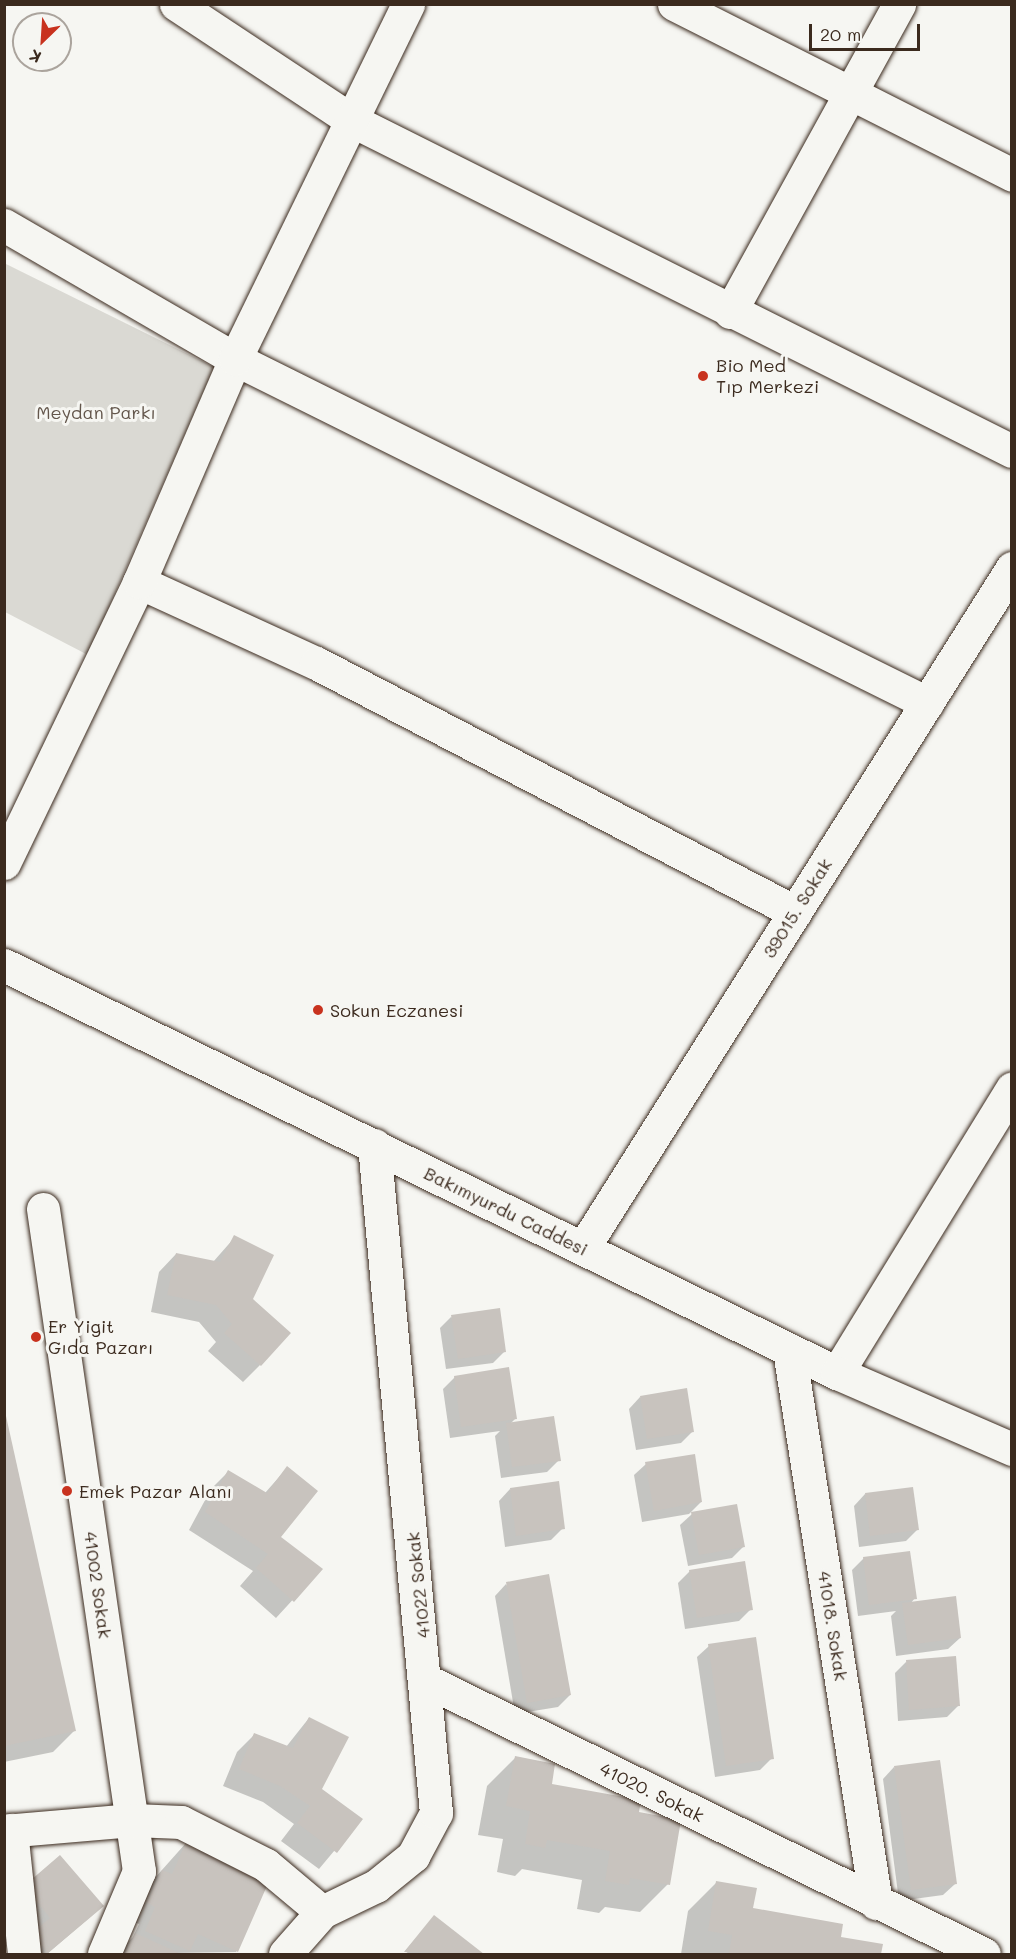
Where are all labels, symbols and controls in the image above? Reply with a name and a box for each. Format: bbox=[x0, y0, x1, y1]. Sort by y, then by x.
north arrow bbox=[12, 12, 72, 72]
scale bar bbox=[812, 12, 923, 50]
text: 20 m bbox=[820, 22, 861, 46]
text: K bbox=[26, 45, 44, 69]
place label: Bio Med Tıp Merkezi bbox=[716, 355, 819, 398]
marker: Bio Med Tıp Merkezi bbox=[694, 367, 712, 385]
park label: Meydan Parkı bbox=[36, 401, 156, 423]
street label: 39015. Sokak bbox=[758, 854, 836, 962]
place label: Sokun Eczanesi bbox=[330, 999, 463, 1021]
marker: Sokun Eczanesi bbox=[311, 1003, 325, 1017]
street label: Bakımyurdu Caddesi bbox=[421, 1162, 591, 1260]
place label: Er Yigit Gıda Pazarı bbox=[48, 1316, 153, 1358]
marker: Er Yigit Gıda Pazarı bbox=[29, 1330, 43, 1344]
place label: Emek Pazar Alanı bbox=[79, 1480, 232, 1502]
marker: Emek Pazar Alanı bbox=[60, 1484, 74, 1498]
street label: 41002 Sokak bbox=[80, 1530, 116, 1640]
street label: 41022 Sokak bbox=[402, 1531, 434, 1639]
street label: 41018. Sokak bbox=[814, 1570, 852, 1682]
street label: 41020. Sokak bbox=[596, 1758, 708, 1826]

